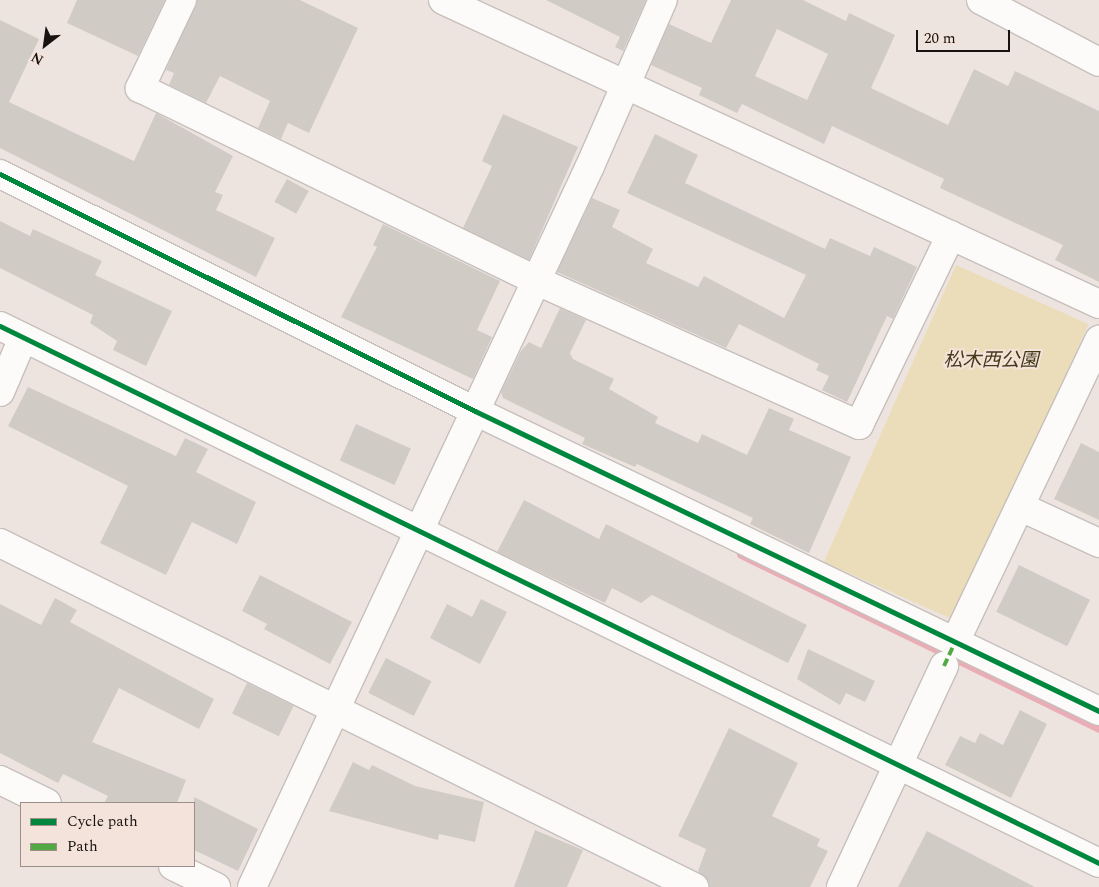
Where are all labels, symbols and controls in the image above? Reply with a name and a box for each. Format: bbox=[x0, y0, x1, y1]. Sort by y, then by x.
north arrow bbox=[20, 20, 70, 70]
scale bar bbox=[919, 20, 1013, 52]
text: 20 m bbox=[924, 27, 956, 50]
text: N bbox=[27, 46, 47, 70]
park label: 松木西公園 bbox=[944, 350, 1038, 372]
legend bbox=[20, 802, 195, 867]
text: Cycle path bbox=[67, 810, 138, 833]
text: Path bbox=[67, 835, 98, 858]

